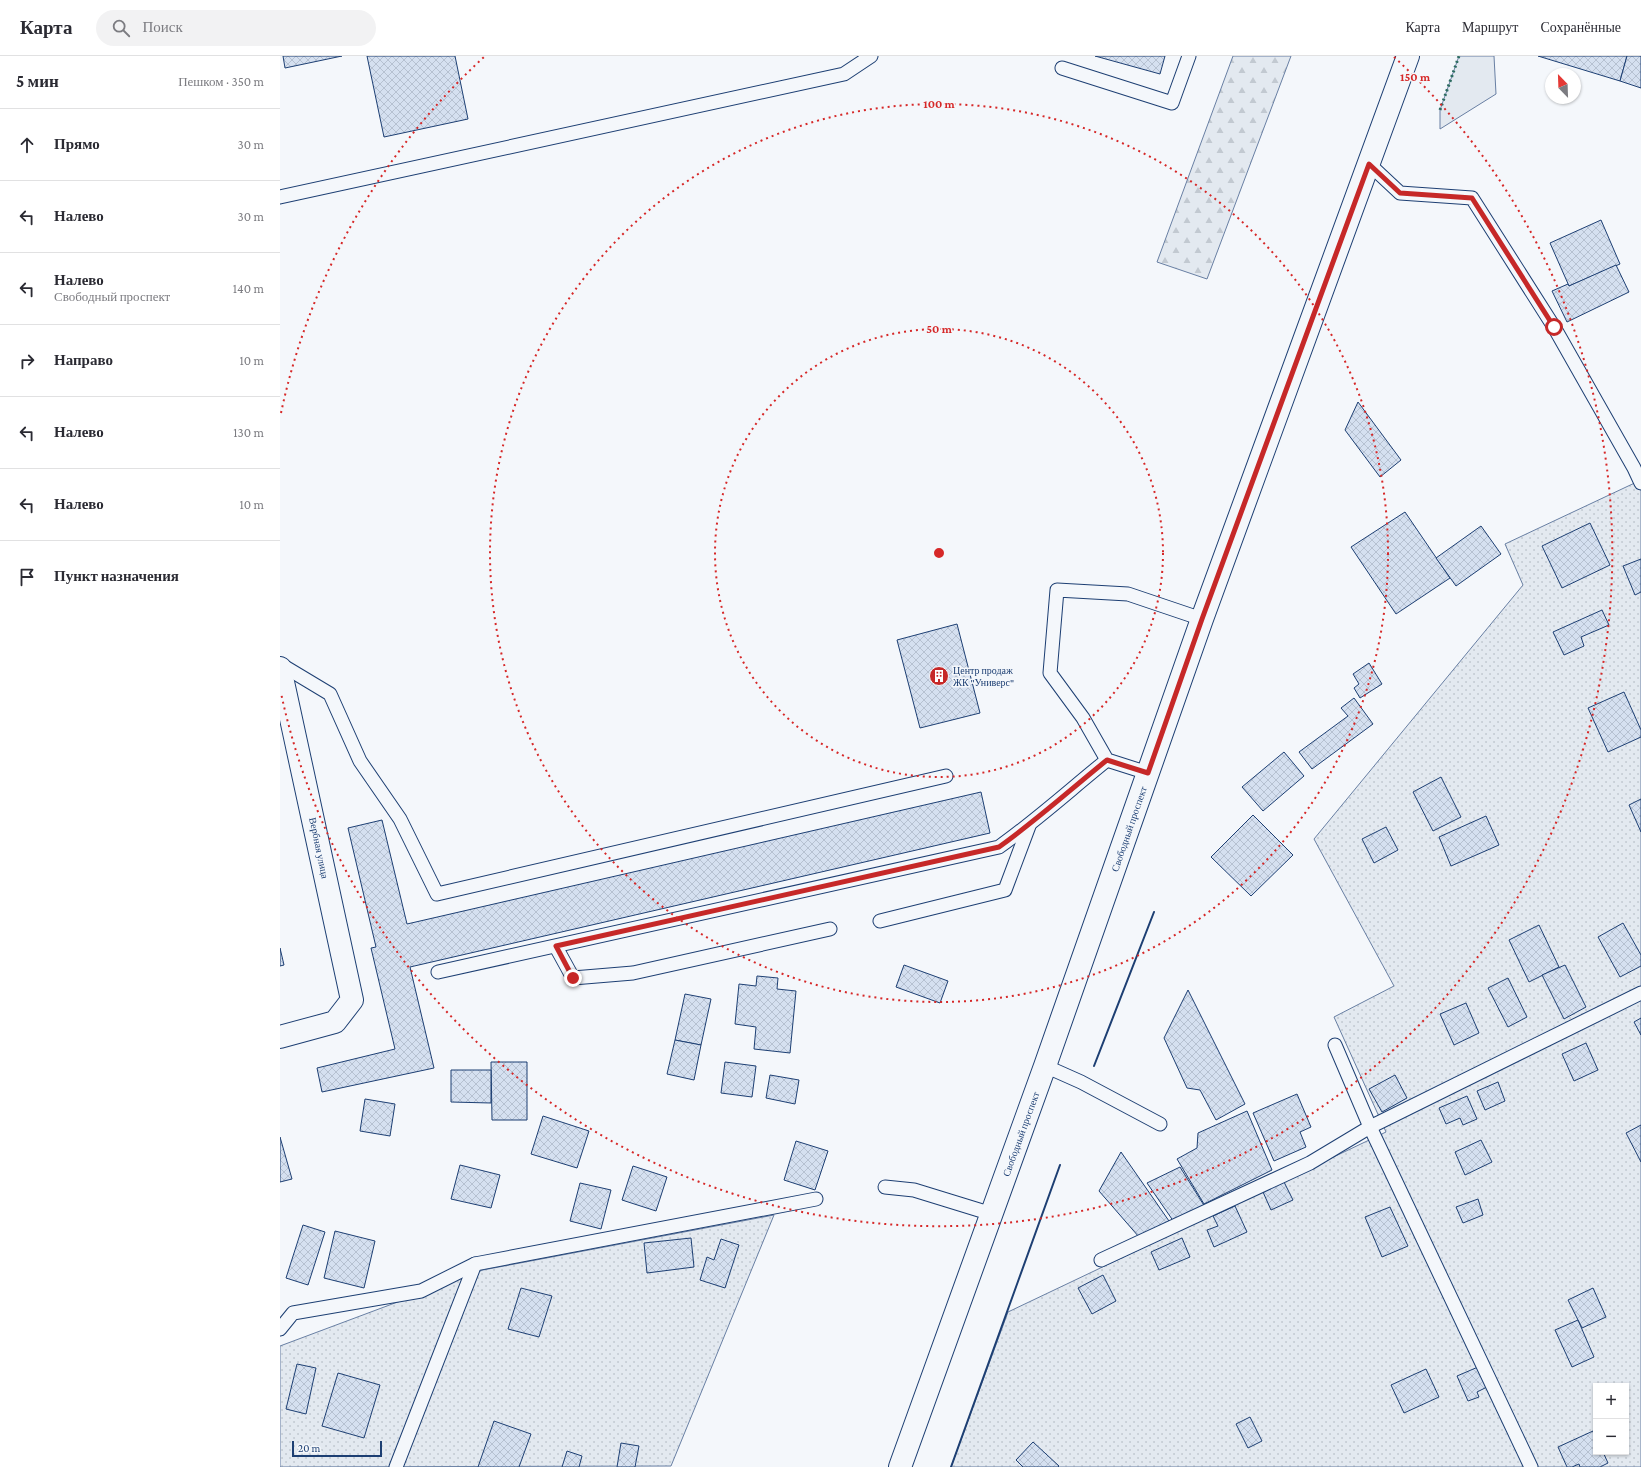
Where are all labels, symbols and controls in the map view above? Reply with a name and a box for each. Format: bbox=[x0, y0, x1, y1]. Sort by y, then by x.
search box bbox=[96, 10, 376, 46]
text: Карта bbox=[20, 17, 72, 38]
icon: search bbox=[110, 17, 132, 39]
text: Поиск bbox=[142, 19, 183, 35]
text: Карта bbox=[1405, 19, 1440, 35]
text: Маршрут bbox=[1462, 19, 1518, 35]
text: Сохранённые bbox=[1540, 19, 1621, 35]
north arrow bbox=[1545, 68, 1581, 104]
text: 150 m bbox=[1400, 70, 1431, 84]
text: 5 мин bbox=[16, 72, 59, 91]
text: Пешком · 350 m bbox=[178, 74, 264, 89]
text: 100 m bbox=[923, 97, 956, 111]
icon: ahead bbox=[16, 134, 38, 156]
text: Прямо bbox=[54, 136, 100, 152]
text: 30 m bbox=[238, 137, 264, 152]
icon: left bbox=[16, 206, 38, 228]
text: Налево bbox=[54, 208, 104, 224]
text: 30 m bbox=[238, 209, 264, 224]
text: Налево bbox=[54, 272, 104, 288]
icon: left bbox=[16, 278, 38, 300]
text: 140 m bbox=[233, 281, 264, 296]
text: Свободный проспект bbox=[54, 289, 170, 304]
route start bbox=[1545, 318, 1563, 336]
text: 50 m bbox=[926, 322, 953, 336]
icon: right bbox=[16, 350, 38, 372]
text: Направо bbox=[54, 352, 113, 368]
text: 10 m bbox=[239, 353, 264, 368]
icon: left bbox=[16, 422, 38, 444]
text: Налево bbox=[54, 424, 104, 440]
text: 130 m bbox=[233, 425, 264, 440]
icon: left bbox=[16, 494, 38, 516]
text: Налево bbox=[54, 496, 104, 512]
text: 10 m bbox=[239, 497, 264, 512]
centre of rings bbox=[932, 546, 946, 560]
icon: arrive bbox=[16, 566, 38, 588]
text: Пункт назначения bbox=[54, 568, 179, 584]
building icon: Центр продаж ЖК "Универс" bbox=[928, 665, 950, 687]
place label: Центр продаж ЖК "Универс" bbox=[953, 665, 1014, 688]
street label: Свободный проспект bbox=[1109, 784, 1149, 873]
street label: Вербная улица bbox=[307, 816, 331, 880]
route end bbox=[564, 969, 582, 987]
street label: Свободный проспект bbox=[1001, 1090, 1042, 1178]
map controls bbox=[1593, 1383, 1629, 1455]
button: + bbox=[1593, 1383, 1629, 1419]
button: − bbox=[1593, 1419, 1629, 1455]
scale bar bbox=[292, 1439, 382, 1458]
text: 20 m bbox=[298, 1442, 320, 1454]

